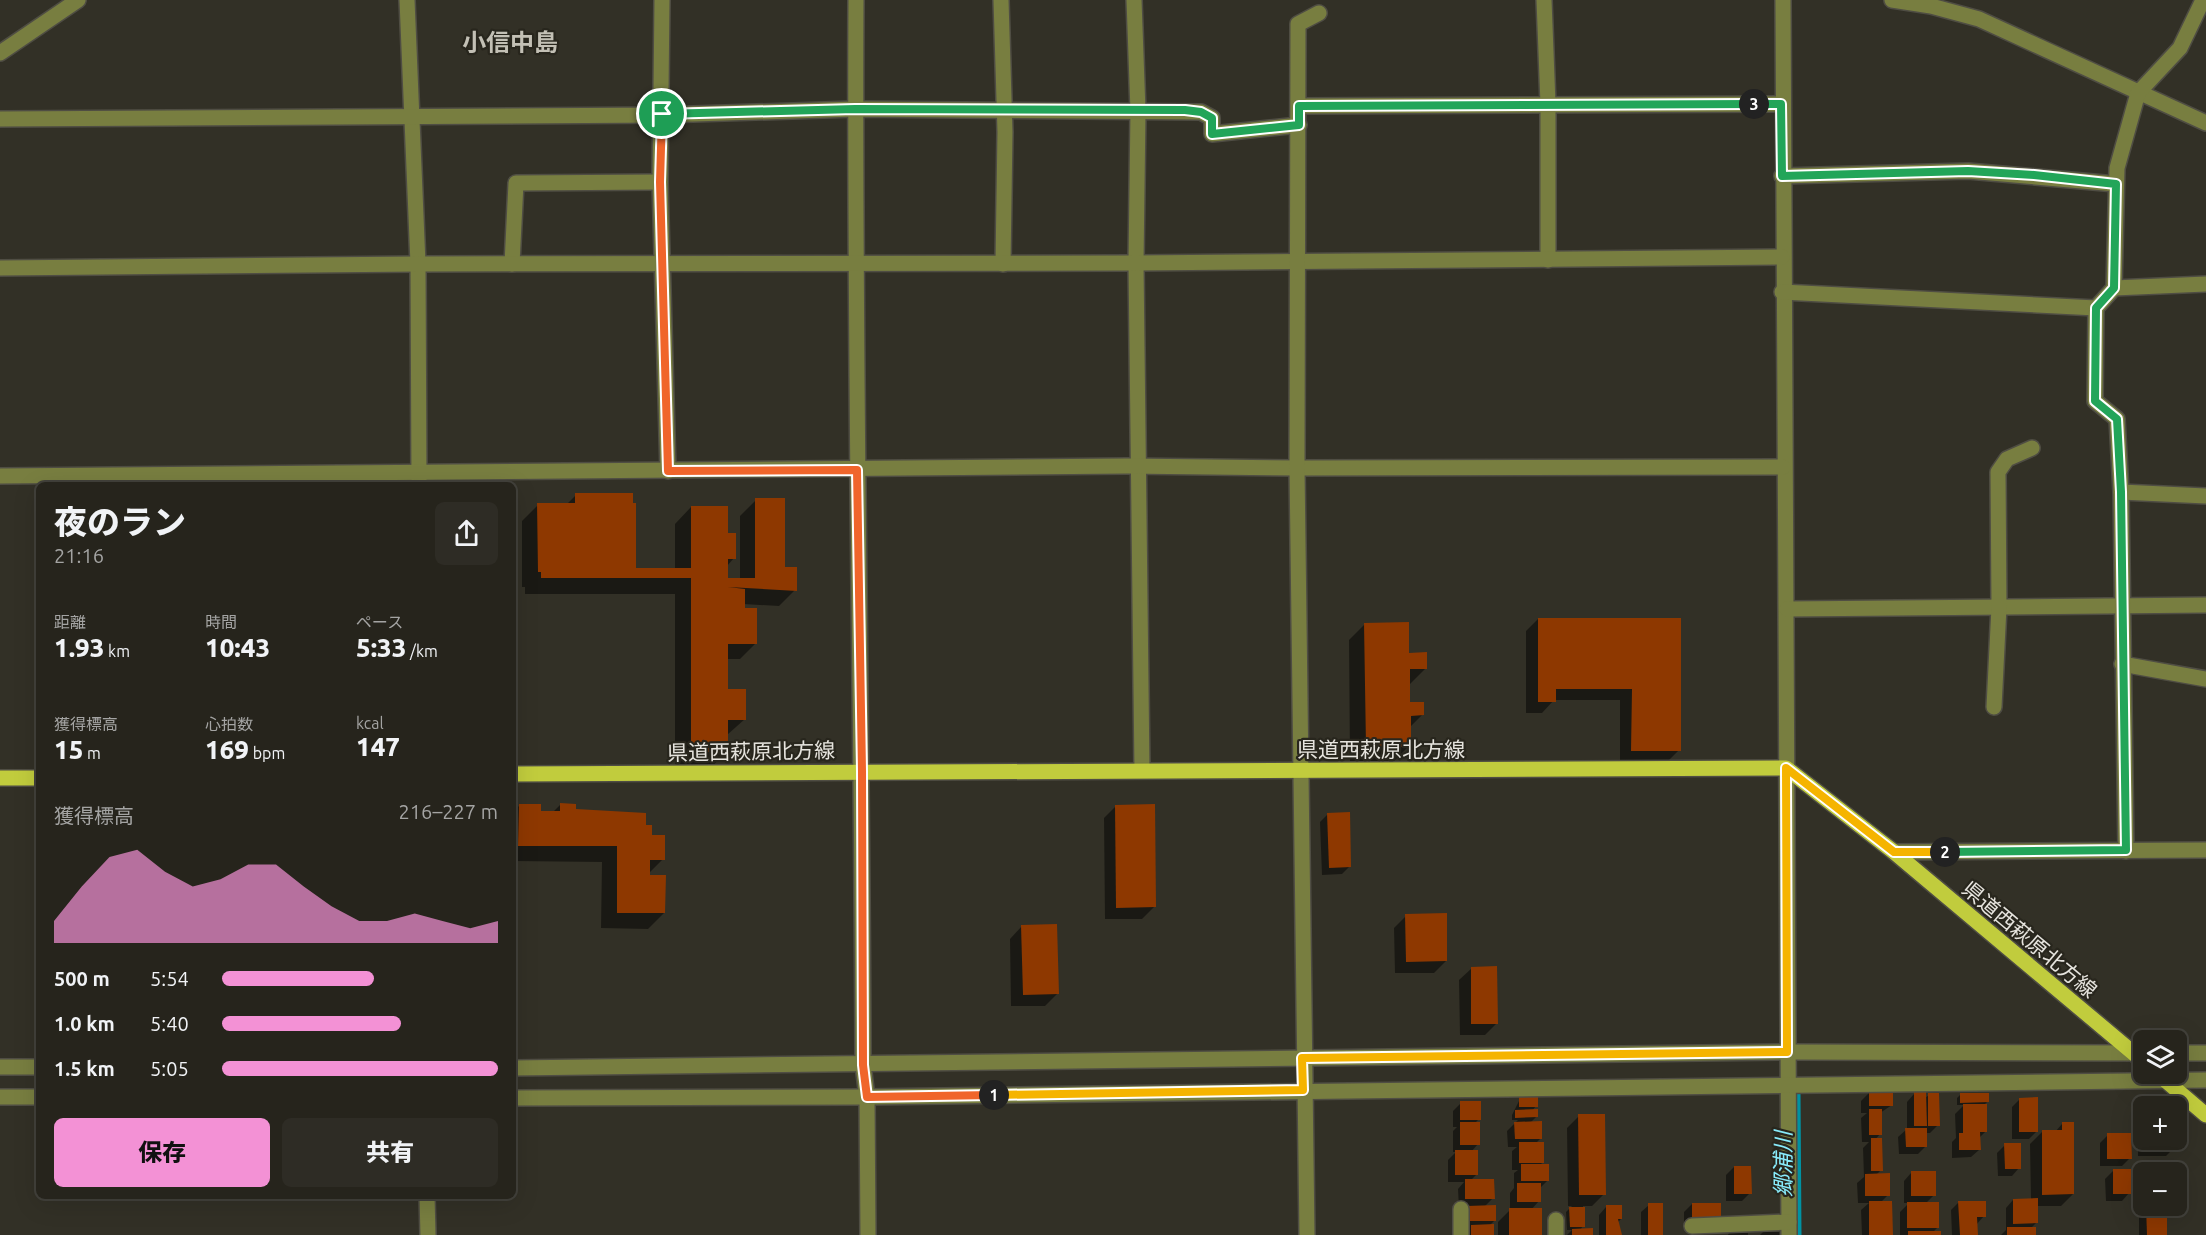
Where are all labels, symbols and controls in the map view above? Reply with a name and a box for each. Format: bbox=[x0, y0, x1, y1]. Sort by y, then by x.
district label: 小信中島 bbox=[462, 29, 558, 56]
pin bbox=[636, 88, 687, 139]
pin: 3 bbox=[1739, 89, 1769, 119]
text: 3 bbox=[1749, 95, 1759, 113]
icon: arrive bbox=[645, 97, 678, 130]
button: share bbox=[435, 502, 498, 565]
text: 夜のラン bbox=[54, 503, 186, 540]
text: 21:16 bbox=[54, 544, 104, 567]
text: 距離 bbox=[54, 613, 86, 631]
text: 時間 bbox=[205, 613, 237, 631]
text: ペース bbox=[356, 613, 403, 631]
text: 1.93 bbox=[54, 633, 104, 662]
text: 10:43 bbox=[205, 633, 270, 662]
text: 5:33 bbox=[356, 633, 406, 662]
text: km bbox=[104, 642, 130, 660]
text: /km bbox=[406, 642, 438, 660]
text: kcal bbox=[356, 714, 384, 732]
text: 獲得標高 bbox=[54, 715, 118, 733]
text: 心拍数 bbox=[205, 715, 253, 733]
text: 147 bbox=[356, 732, 400, 761]
text: 15 bbox=[54, 735, 83, 764]
text: 169 bbox=[205, 735, 249, 764]
street label: 県道西萩原北方線 bbox=[1297, 737, 1465, 761]
street label: 県道西萩原北方線 bbox=[667, 738, 835, 764]
text: m bbox=[83, 744, 101, 762]
text: bpm bbox=[249, 744, 285, 762]
text: 216–227 m bbox=[399, 800, 498, 823]
text: 獲得標高 bbox=[54, 804, 134, 827]
pin: 2 bbox=[1930, 837, 1960, 867]
text: 2 bbox=[1940, 843, 1950, 861]
street label: 県道西萩原北方線 bbox=[1958, 876, 2102, 1002]
text: 500 m bbox=[54, 967, 110, 990]
text: 5:54 bbox=[150, 967, 189, 990]
text: 1.0 km bbox=[54, 1012, 115, 1035]
text: 5:40 bbox=[150, 1012, 189, 1035]
map controls bbox=[2133, 1030, 2187, 1216]
button: layers bbox=[2133, 1030, 2187, 1084]
text: 1.5 km bbox=[54, 1057, 115, 1080]
text: 5:05 bbox=[150, 1057, 189, 1080]
pin: 1 bbox=[979, 1080, 1009, 1110]
text: 1 bbox=[989, 1086, 999, 1104]
button: + bbox=[2133, 1096, 2187, 1150]
button: 保存 bbox=[54, 1118, 270, 1187]
button: 共有 bbox=[282, 1118, 498, 1187]
water label: 郷浦川 bbox=[1770, 1129, 1795, 1197]
button: − bbox=[2133, 1162, 2187, 1216]

